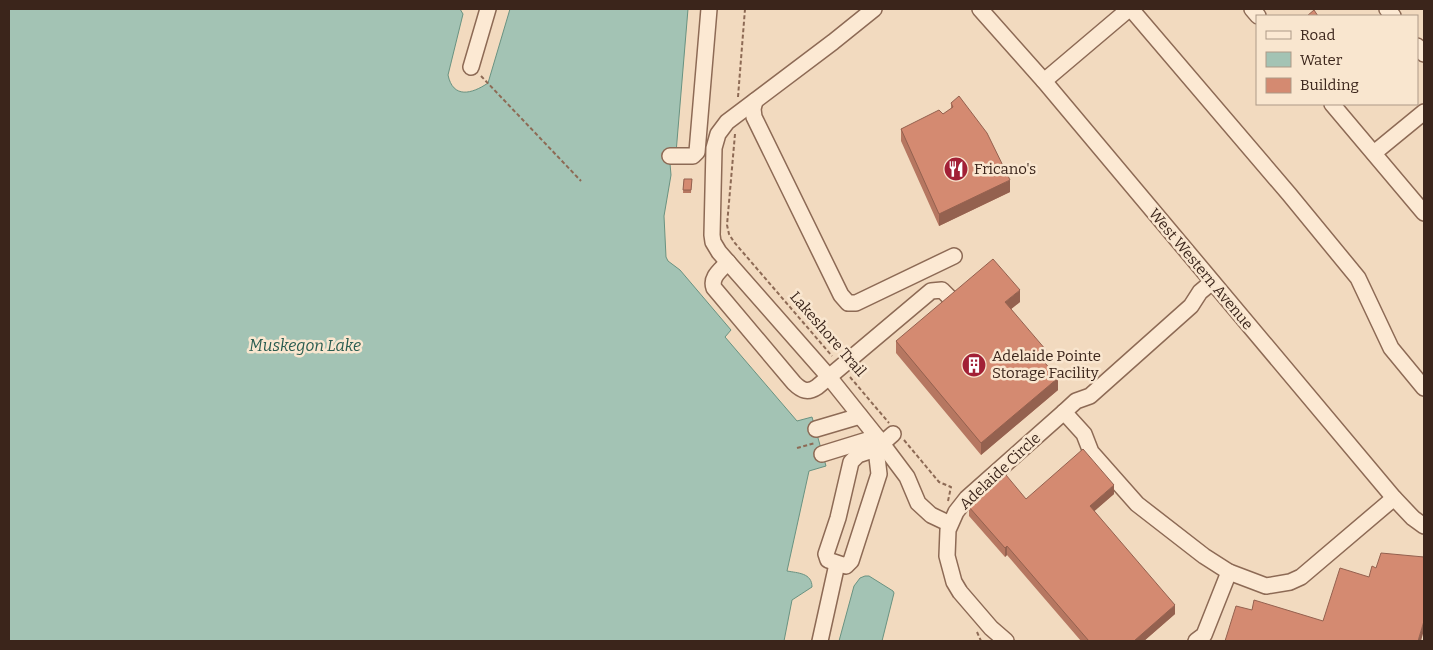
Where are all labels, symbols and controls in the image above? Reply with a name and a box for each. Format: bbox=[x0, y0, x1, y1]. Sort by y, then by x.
legend bbox=[1256, 15, 1418, 105]
text: Road bbox=[1300, 26, 1335, 44]
text: Water bbox=[1300, 51, 1343, 69]
text: Building bbox=[1300, 76, 1359, 94]
restaurant icon: Fricano's bbox=[943, 156, 969, 182]
place label: Fricano's bbox=[974, 160, 1036, 178]
street label: West Western Avenue bbox=[1145, 205, 1257, 333]
street label: Lakeshore Trail bbox=[786, 288, 870, 380]
water label: Muskegon Lake bbox=[249, 336, 361, 355]
place label: Adelaide Pointe Storage Facility bbox=[992, 347, 1101, 382]
building icon: Adelaide Pointe Storage Facility bbox=[961, 352, 987, 378]
street label: Adelaide Circle bbox=[956, 429, 1044, 513]

